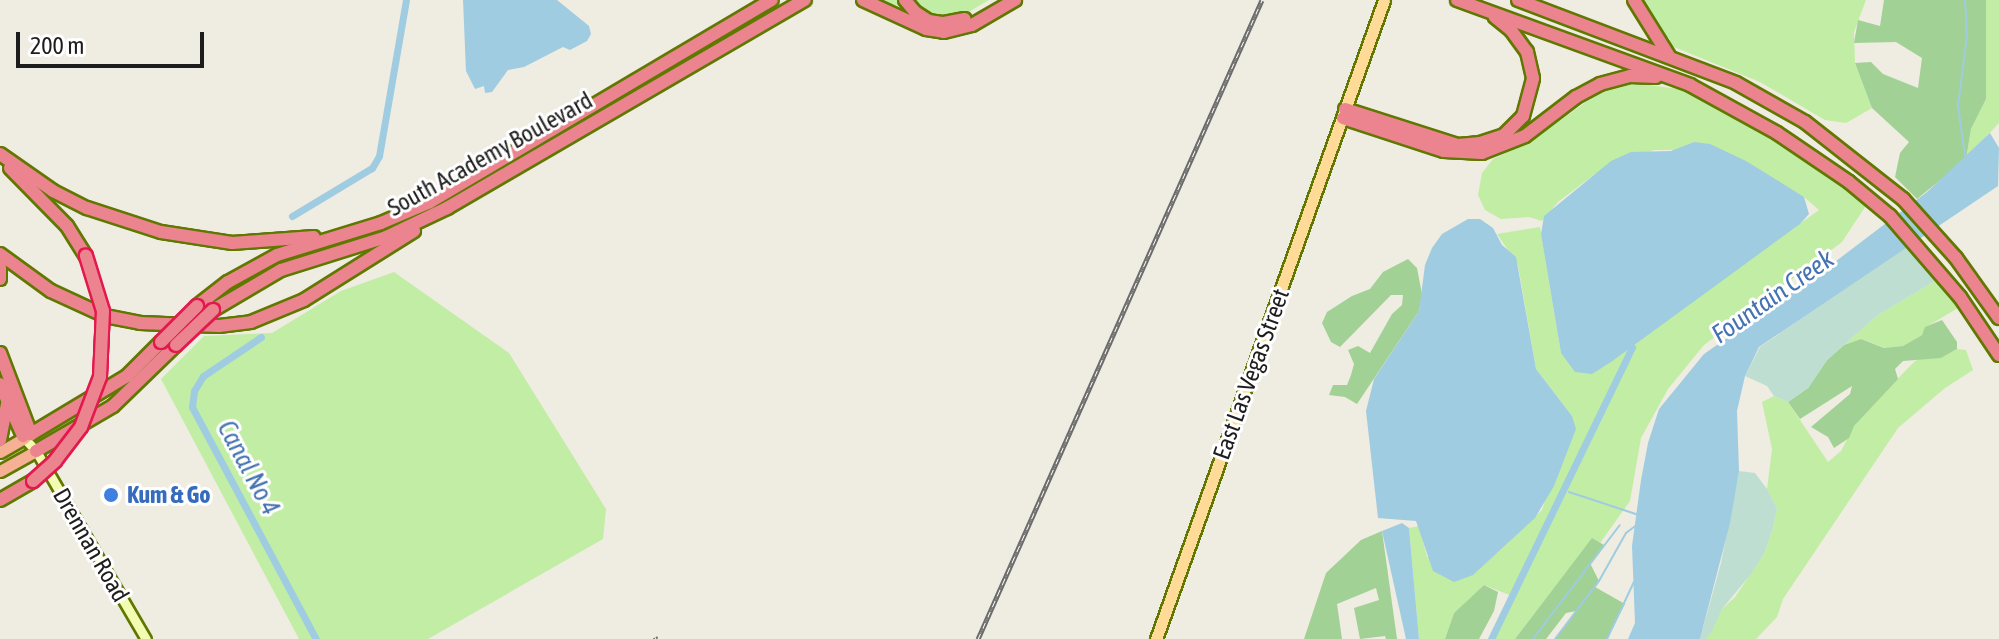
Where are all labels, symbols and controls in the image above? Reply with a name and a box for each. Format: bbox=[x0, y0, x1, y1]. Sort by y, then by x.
scale bar bbox=[20, 16, 208, 66]
text: 200 m bbox=[30, 32, 84, 59]
street label: South Academy Boulevard bbox=[383, 86, 597, 222]
water label: Fountain Creek bbox=[1706, 244, 1840, 350]
street label: East Las Vegas Street bbox=[1207, 285, 1295, 463]
water label: Canal No 4 bbox=[210, 416, 286, 520]
place label: Kum & Go bbox=[127, 481, 210, 509]
street label: Drennan Road bbox=[47, 483, 135, 607]
marker: Kum & Go bbox=[102, 486, 120, 504]

